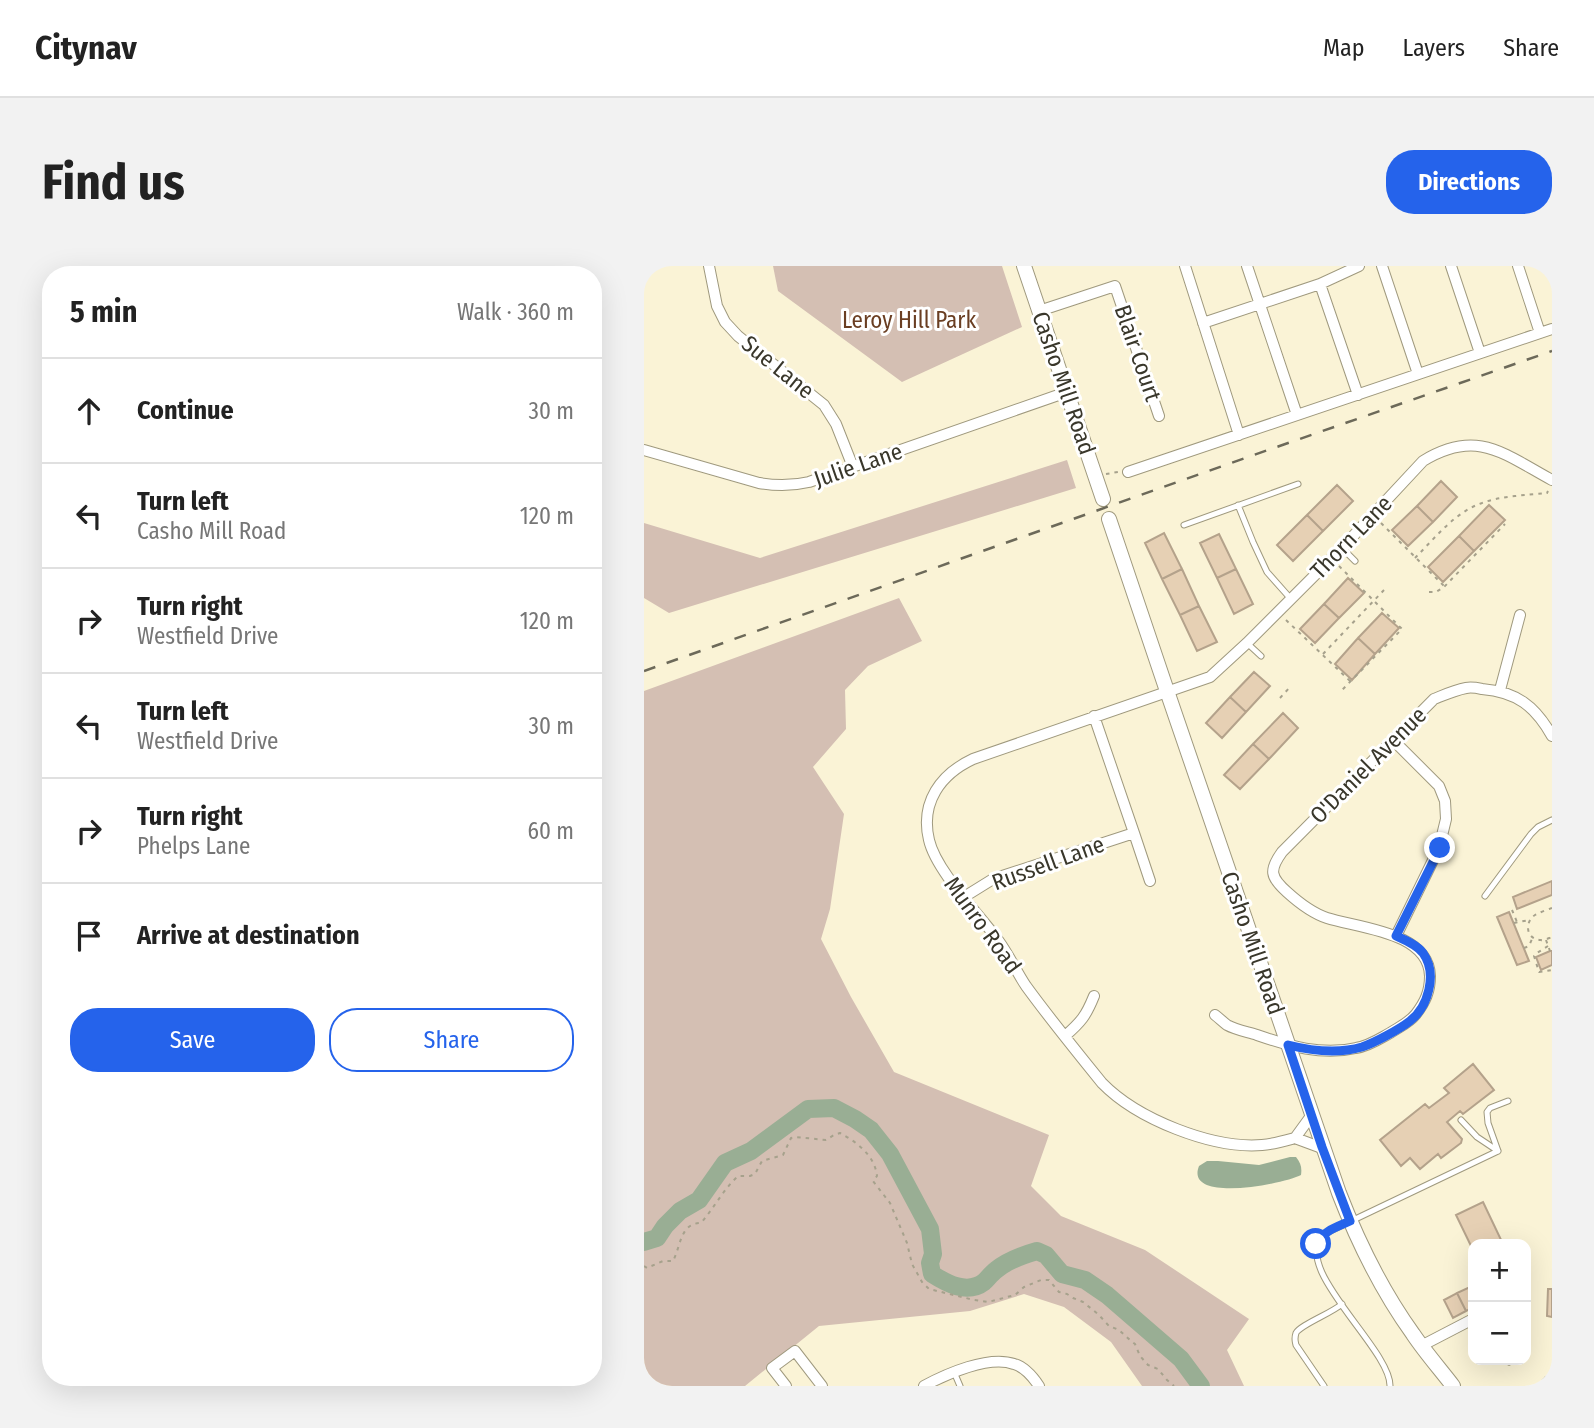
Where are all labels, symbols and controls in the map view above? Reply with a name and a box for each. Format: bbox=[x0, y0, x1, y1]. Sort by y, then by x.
text: Citynav bbox=[35, 28, 137, 68]
text: Map bbox=[1323, 34, 1365, 62]
text: Layers bbox=[1403, 34, 1465, 62]
text: Share bbox=[1503, 34, 1559, 62]
button: Directions bbox=[1386, 150, 1552, 214]
text: Find us bbox=[42, 153, 185, 212]
text: 5 min bbox=[70, 294, 137, 330]
text: Walk · 360 m bbox=[457, 298, 574, 326]
street label: Blair Court bbox=[1108, 301, 1168, 405]
park label: Leroy Hill Park bbox=[842, 306, 976, 334]
street label: Casho Mill Road bbox=[1026, 308, 1102, 458]
street label: Sue Lane bbox=[736, 329, 820, 405]
icon: ahead bbox=[70, 392, 108, 430]
text: Continue bbox=[137, 395, 234, 426]
text: 30 m bbox=[529, 397, 574, 425]
street label: Julie Lane bbox=[810, 437, 906, 493]
text: Turn left bbox=[137, 486, 229, 517]
street label: Thorn Lane bbox=[1304, 489, 1398, 585]
icon: left bbox=[70, 497, 108, 535]
text: 120 m bbox=[520, 502, 574, 530]
text: Casho Mill Road bbox=[137, 517, 286, 545]
text: Turn right bbox=[137, 591, 243, 622]
icon: right bbox=[70, 602, 108, 640]
text: 120 m bbox=[520, 607, 574, 635]
text: Westfield Drive bbox=[137, 622, 278, 650]
text: Turn left bbox=[137, 696, 229, 727]
street label: O'Daniel Avenue bbox=[1304, 701, 1432, 829]
icon: left bbox=[70, 707, 108, 745]
text: 30 m bbox=[529, 712, 574, 740]
text: Westfield Drive bbox=[137, 727, 278, 755]
text: Turn right bbox=[137, 801, 243, 832]
icon: right bbox=[70, 812, 108, 850]
text: 60 m bbox=[528, 817, 574, 845]
street label: Russell Lane bbox=[988, 830, 1108, 896]
text: Phelps Lane bbox=[137, 832, 250, 860]
route end bbox=[1424, 832, 1455, 863]
street label: Casho Mill Road bbox=[1215, 868, 1291, 1018]
street label: Munro Road bbox=[938, 871, 1028, 979]
icon: arrive bbox=[70, 917, 108, 955]
text: Arrive at destination bbox=[137, 920, 360, 951]
button: Save bbox=[70, 1008, 315, 1072]
button: Share bbox=[329, 1008, 574, 1072]
route start bbox=[1300, 1228, 1331, 1259]
map controls bbox=[1468, 1239, 1531, 1365]
button: + bbox=[1468, 1239, 1531, 1302]
button: − bbox=[1468, 1302, 1531, 1365]

